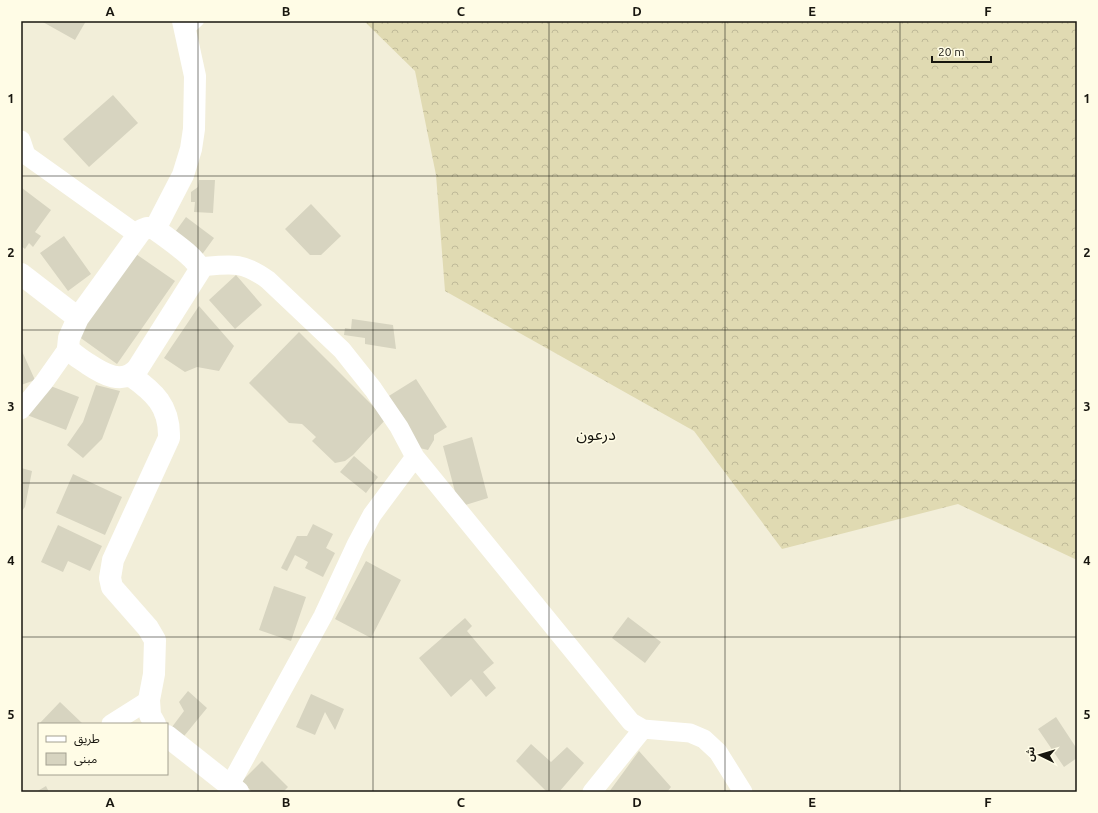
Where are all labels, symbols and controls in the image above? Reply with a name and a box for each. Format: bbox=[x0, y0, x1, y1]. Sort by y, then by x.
text: A bbox=[105, 4, 115, 18]
text: B bbox=[282, 4, 291, 18]
text: C bbox=[457, 4, 466, 18]
text: D bbox=[632, 4, 642, 18]
text: E bbox=[808, 4, 816, 18]
text: F bbox=[984, 4, 992, 18]
scale bar bbox=[932, 38, 991, 64]
text: 20 m bbox=[938, 45, 965, 58]
text: 1 bbox=[7, 91, 15, 105]
text: 1 bbox=[1083, 91, 1091, 105]
text: 2 bbox=[7, 245, 15, 259]
text: 2 bbox=[1083, 245, 1091, 259]
text: 3 bbox=[7, 399, 15, 413]
text: 3 bbox=[1083, 399, 1091, 413]
district label: درعون bbox=[576, 425, 616, 444]
text: 4 bbox=[7, 553, 15, 567]
text: 4 bbox=[1083, 553, 1091, 567]
text: 5 bbox=[7, 707, 15, 721]
text: 5 bbox=[1083, 707, 1091, 721]
legend bbox=[38, 723, 168, 775]
text: طريق bbox=[74, 732, 100, 747]
north arrow bbox=[1020, 735, 1060, 775]
text: ش bbox=[1023, 746, 1038, 762]
text: مبنى bbox=[74, 752, 97, 766]
text: A bbox=[105, 795, 115, 809]
text: B bbox=[282, 795, 291, 809]
text: C bbox=[457, 795, 466, 809]
text: D bbox=[632, 795, 642, 809]
text: E bbox=[808, 795, 816, 809]
text: F bbox=[984, 795, 992, 809]

